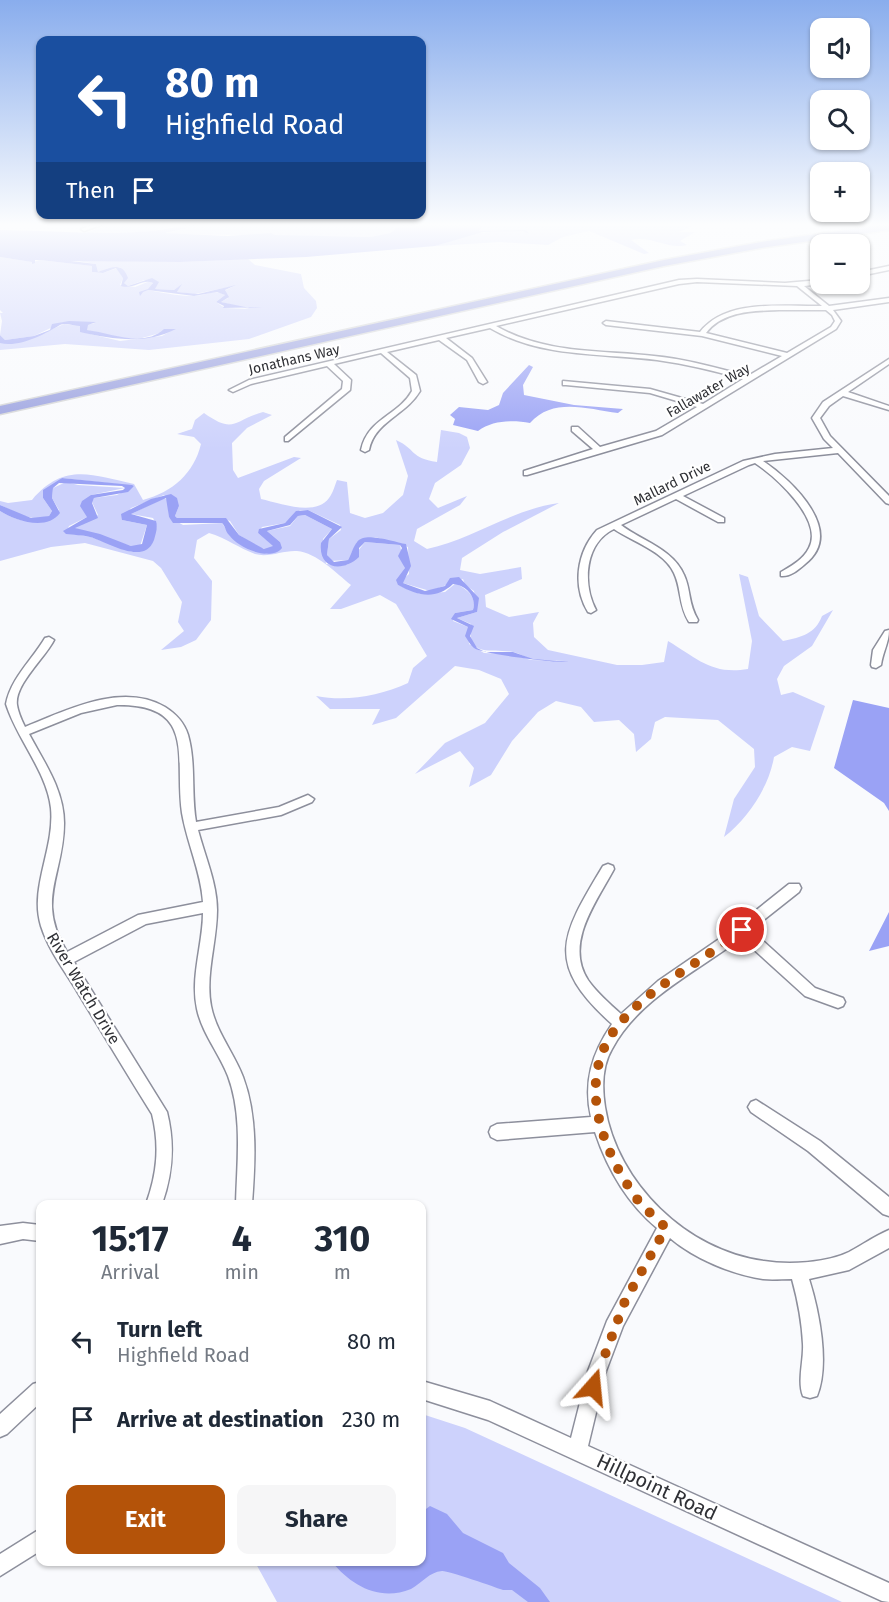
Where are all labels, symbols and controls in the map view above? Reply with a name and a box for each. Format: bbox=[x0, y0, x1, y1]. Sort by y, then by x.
map controls bbox=[810, 18, 870, 294]
button: sound bbox=[810, 18, 870, 78]
text: 80 m bbox=[165, 58, 259, 108]
icon: left bbox=[66, 60, 144, 138]
button: search bbox=[810, 90, 870, 150]
text: Highfield Road bbox=[165, 109, 344, 141]
button: + bbox=[810, 162, 870, 222]
icon: arrive bbox=[127, 174, 160, 207]
text: Then bbox=[66, 177, 115, 204]
button: − bbox=[810, 234, 870, 294]
street label: Jonathans Way bbox=[247, 341, 341, 378]
street label: Fallawater Way bbox=[663, 360, 753, 421]
street label: Mallard Drive bbox=[631, 457, 714, 510]
pin bbox=[716, 904, 767, 955]
icon: arrive bbox=[725, 913, 758, 946]
street label: River Watch Drive bbox=[43, 929, 124, 1048]
text: 15:17 bbox=[92, 1217, 169, 1261]
text: 4 bbox=[231, 1217, 252, 1261]
text: 310 bbox=[315, 1217, 370, 1261]
text: Arrival bbox=[101, 1260, 159, 1284]
text: min bbox=[224, 1260, 259, 1284]
text: m bbox=[334, 1260, 351, 1284]
text: Turn left bbox=[117, 1316, 202, 1343]
icon: left bbox=[66, 1325, 99, 1358]
text: 80 m bbox=[347, 1328, 396, 1355]
text: Highfield Road bbox=[117, 1343, 250, 1367]
position arrow bbox=[561, 1355, 625, 1419]
icon: arrive bbox=[66, 1403, 99, 1436]
text: Arrive at destination bbox=[117, 1406, 324, 1433]
text: 230 m bbox=[342, 1406, 400, 1433]
street label: Hillpoint Road bbox=[593, 1449, 721, 1525]
button: Exit bbox=[66, 1485, 225, 1554]
button: Share bbox=[237, 1485, 396, 1554]

